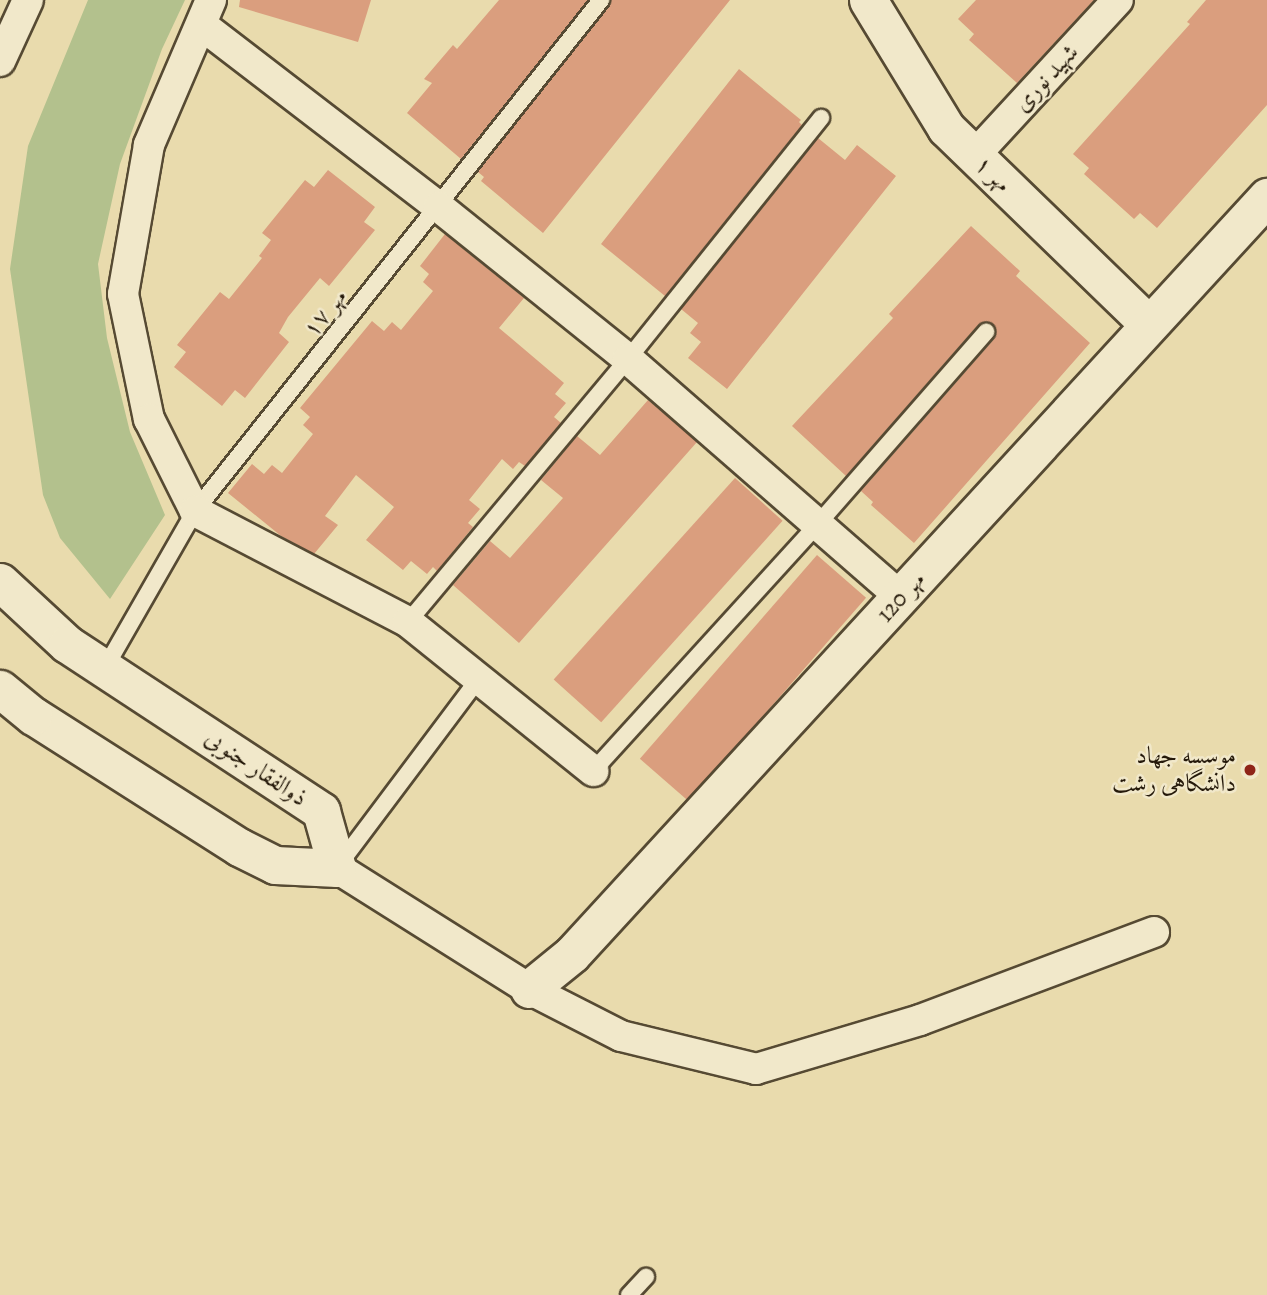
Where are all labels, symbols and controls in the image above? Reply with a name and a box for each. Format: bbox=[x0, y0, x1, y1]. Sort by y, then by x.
street label: شهید نوری bbox=[1008, 38, 1084, 118]
street label: مهر ۱ bbox=[969, 150, 1017, 198]
street label: مهر ۱۷ bbox=[297, 283, 353, 343]
street label: مهر 120 bbox=[871, 566, 931, 628]
street label: ذوالفقار جنوبی bbox=[199, 723, 313, 813]
place label: موسسه جهاد دانشگاهی رشت bbox=[1112, 742, 1236, 798]
marker: موسسه جهاد دانشگاهی رشت bbox=[1242, 762, 1258, 778]

